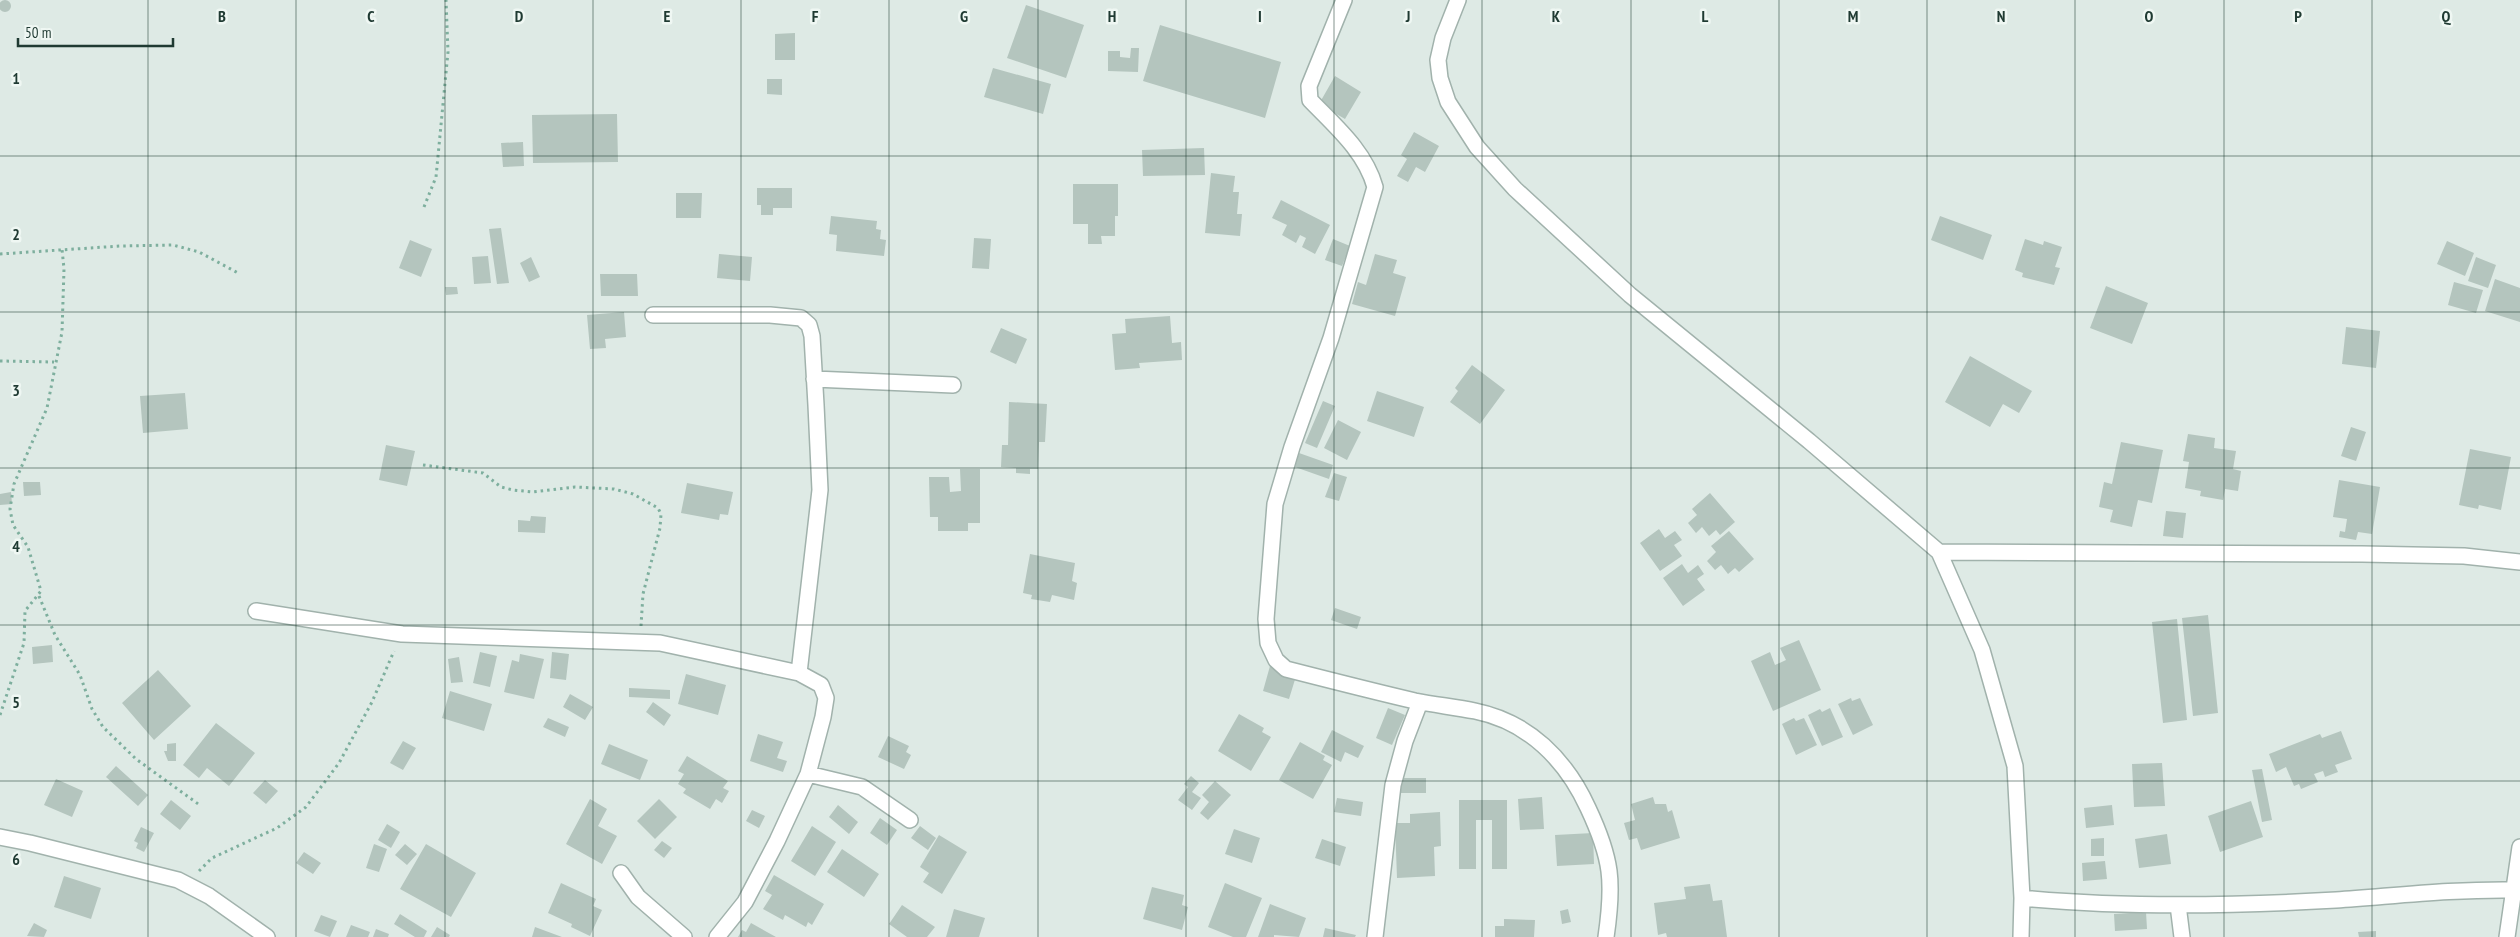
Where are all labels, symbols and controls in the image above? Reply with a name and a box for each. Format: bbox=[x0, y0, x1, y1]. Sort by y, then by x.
text: B bbox=[218, 6, 226, 26]
text: C bbox=[367, 6, 375, 26]
text: D bbox=[515, 6, 524, 26]
text: E bbox=[664, 6, 671, 26]
text: F bbox=[812, 6, 819, 26]
text: G bbox=[960, 6, 968, 26]
text: H bbox=[1108, 6, 1116, 26]
text: I bbox=[1258, 6, 1262, 26]
text: J bbox=[1405, 6, 1410, 26]
text: K bbox=[1552, 6, 1561, 26]
text: L bbox=[1702, 6, 1709, 26]
text: M bbox=[1848, 6, 1858, 26]
text: N bbox=[1997, 6, 2005, 26]
text: O bbox=[2145, 6, 2154, 26]
text: P bbox=[2294, 6, 2302, 26]
text: Q bbox=[2442, 6, 2452, 26]
scale bar bbox=[18, 15, 172, 47]
text: 50 m bbox=[25, 23, 51, 42]
text: 1 bbox=[12, 68, 20, 88]
text: 2 bbox=[12, 224, 20, 244]
text: 3 bbox=[12, 380, 20, 400]
text: 4 bbox=[12, 536, 20, 556]
text: 5 bbox=[12, 692, 20, 712]
text: 6 bbox=[12, 849, 20, 869]

